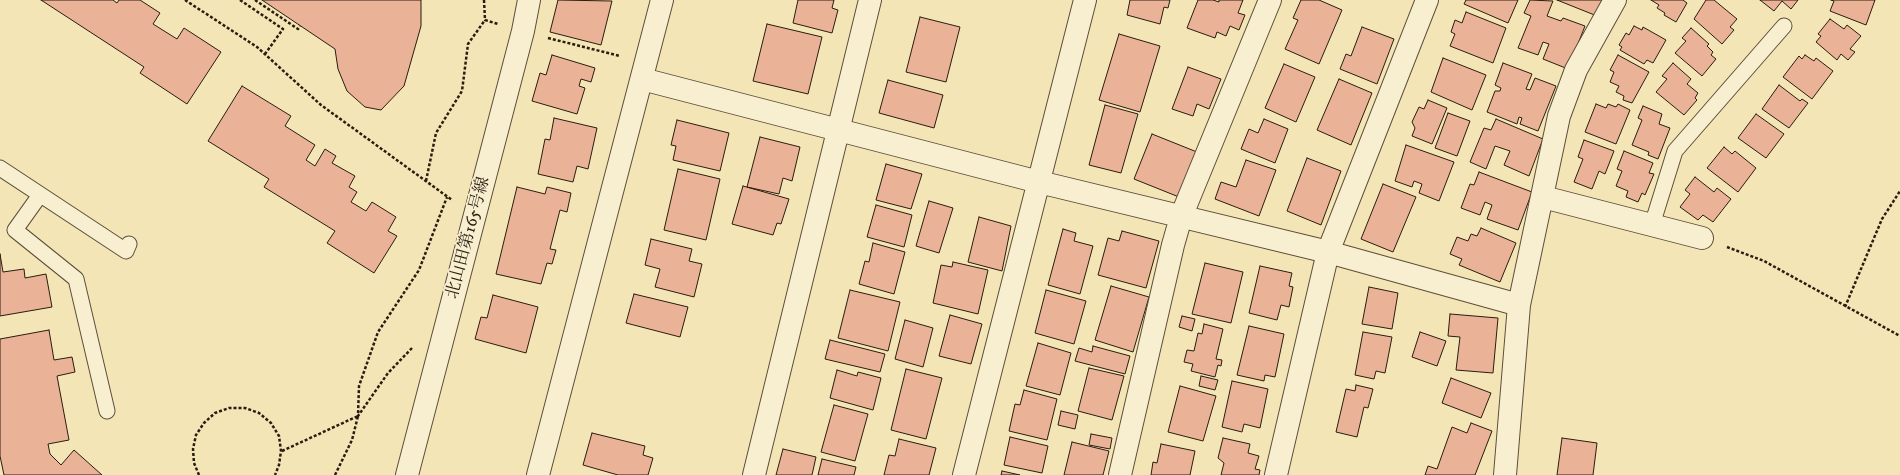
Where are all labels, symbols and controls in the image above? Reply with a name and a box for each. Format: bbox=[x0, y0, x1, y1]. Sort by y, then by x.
street label: 北山田第165号線 bbox=[443, 175, 495, 301]

